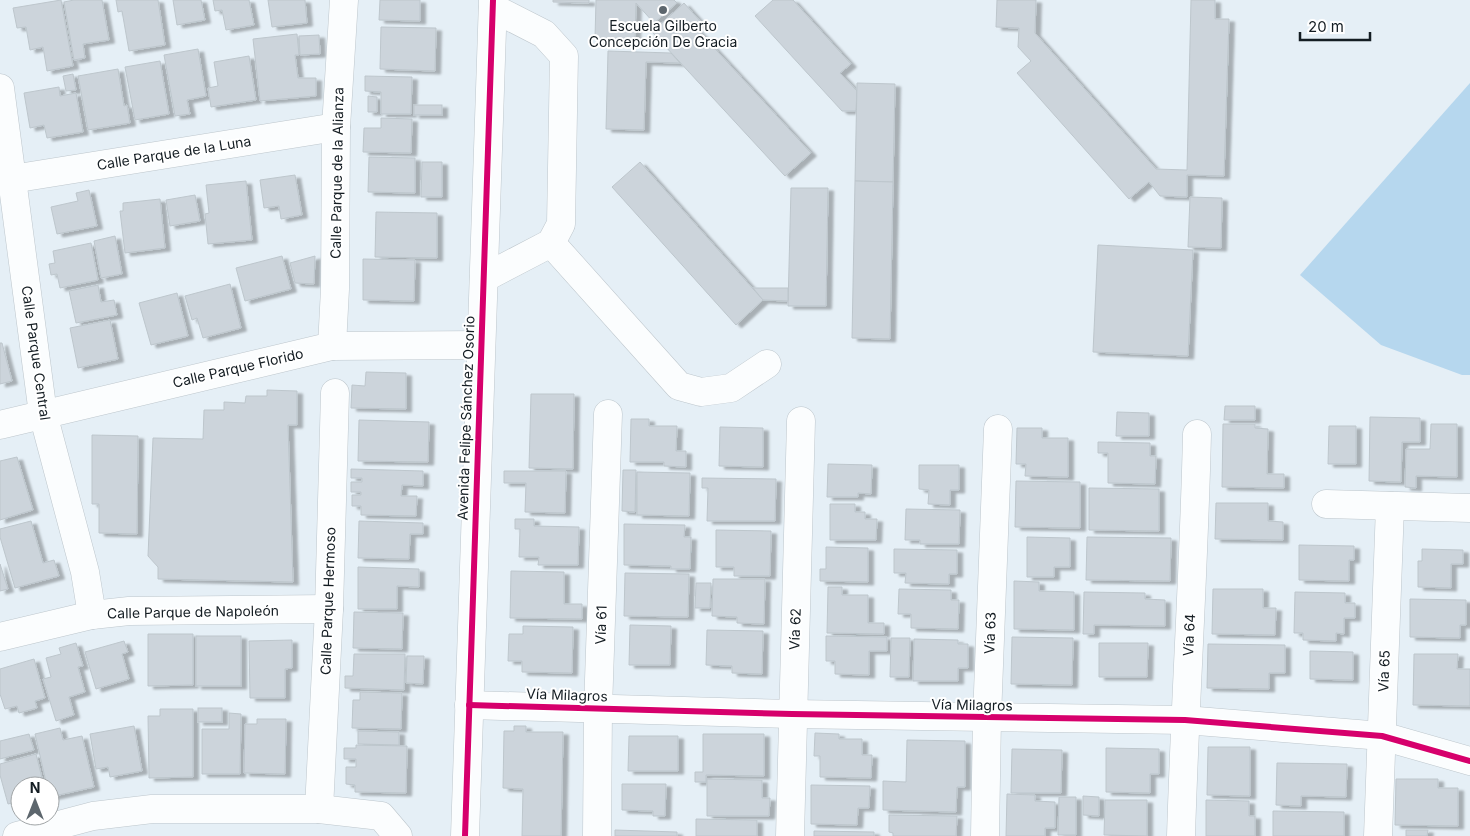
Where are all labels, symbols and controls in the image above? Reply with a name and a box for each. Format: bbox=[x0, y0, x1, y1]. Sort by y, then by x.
marker: Escuela Gilberto Concepción De Gracia bbox=[657, 4, 669, 16]
scale bar bbox=[1300, 10, 1370, 42]
place label: Escuela Gilberto Concepción De Gracia bbox=[589, 17, 737, 50]
text: 20 m bbox=[1308, 17, 1344, 36]
street label: Calle Parque de la Alianza bbox=[327, 87, 346, 259]
street label: Calle Parque de la Luna bbox=[96, 132, 252, 173]
street label: Calle Parque Central bbox=[19, 285, 54, 421]
street label: Avenida Felipe Sánchez Osorio bbox=[453, 315, 478, 521]
street label: Calle Parque Florido bbox=[171, 344, 305, 391]
street label: Calle Parque Hermoso bbox=[316, 527, 339, 675]
street label: Calle Parque de Napoleón bbox=[107, 602, 279, 621]
street label: Vía 61 bbox=[591, 605, 610, 645]
street label: Vía 62 bbox=[785, 608, 804, 650]
street label: Vía 63 bbox=[980, 612, 999, 654]
street label: Vía 64 bbox=[1179, 613, 1198, 657]
street label: Vía 65 bbox=[1374, 650, 1393, 692]
street label: Vía Milagros bbox=[526, 685, 608, 704]
street label: Vía Milagros bbox=[931, 695, 1013, 714]
north arrow bbox=[10, 776, 60, 826]
text: N bbox=[30, 779, 40, 796]

